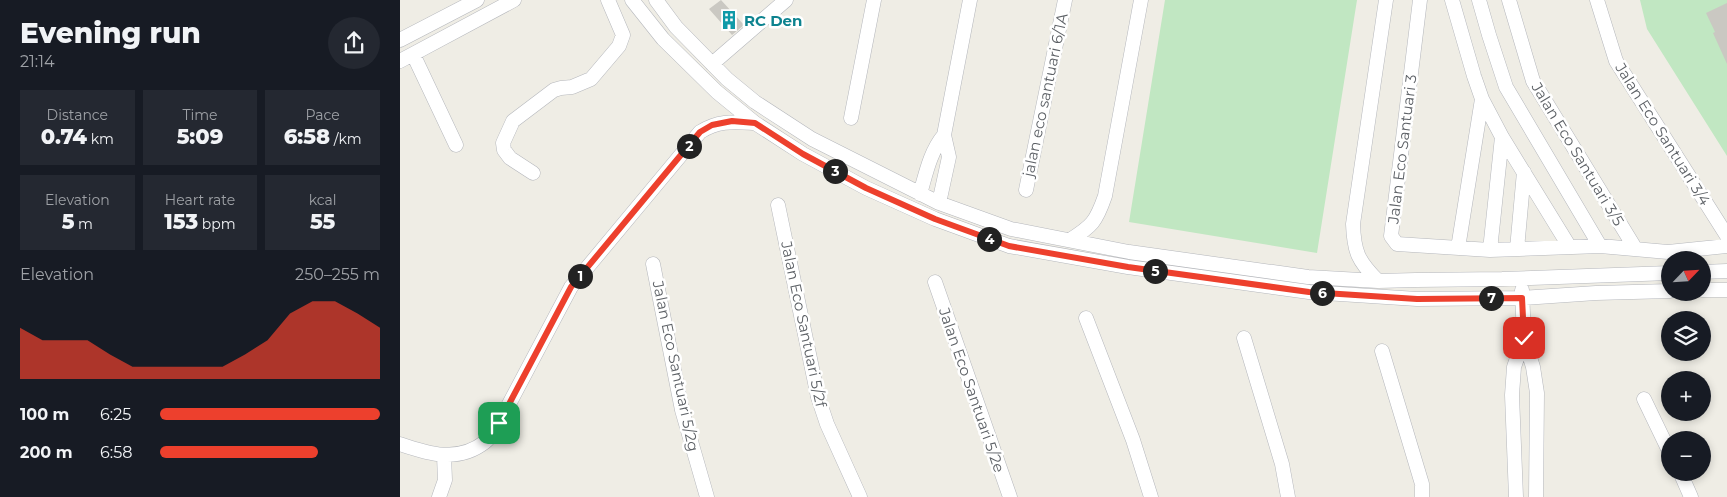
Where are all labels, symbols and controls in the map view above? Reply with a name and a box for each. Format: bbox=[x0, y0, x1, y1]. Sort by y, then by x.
building icon: RC Den bbox=[718, 9, 740, 31]
place label: RC Den bbox=[744, 11, 802, 30]
street label: jalan eco santuari 6/1A bbox=[1018, 11, 1072, 180]
text: Evening run bbox=[20, 16, 201, 50]
button: share bbox=[328, 17, 380, 69]
text: 21:14 bbox=[20, 52, 55, 71]
street label: Jalan Eco Santuari 3/4 bbox=[1611, 58, 1715, 209]
street label: Jalan Eco Santuari 3 bbox=[1383, 73, 1421, 226]
street label: Jalan Eco Santuari 3/5 bbox=[1527, 78, 1628, 229]
text: Distance bbox=[47, 106, 108, 124]
text: Time bbox=[182, 106, 218, 124]
text: Pace bbox=[305, 106, 340, 124]
text: 0.74 bbox=[41, 124, 87, 149]
text: 5:09 bbox=[177, 124, 223, 149]
text: 6:58 bbox=[284, 124, 330, 149]
text: km bbox=[87, 130, 114, 148]
text: /km bbox=[330, 130, 362, 148]
pin: 2 bbox=[676, 134, 702, 158]
text: 2 bbox=[685, 137, 694, 155]
pin: 3 bbox=[822, 158, 848, 184]
text: 3 bbox=[831, 162, 840, 180]
text: Elevation bbox=[45, 191, 110, 209]
text: Heart rate bbox=[165, 191, 235, 209]
text: kcal bbox=[309, 191, 337, 209]
text: 5 bbox=[62, 209, 74, 234]
text: 153 bbox=[164, 209, 198, 234]
text: 55 bbox=[310, 209, 335, 234]
text: m bbox=[74, 215, 93, 233]
text: bpm bbox=[198, 215, 236, 233]
pin: 4 bbox=[976, 226, 1002, 252]
text: 4 bbox=[985, 230, 994, 248]
street label: Jalan Eco Santuari 5/2f bbox=[777, 238, 831, 410]
north arrow bbox=[1661, 251, 1711, 301]
map controls bbox=[1661, 251, 1711, 481]
pin: 5 bbox=[1142, 258, 1168, 284]
text: 5 bbox=[1151, 262, 1160, 280]
pin: 1 bbox=[568, 264, 592, 288]
text: Elevation bbox=[20, 265, 94, 284]
text: 250–255 m bbox=[295, 265, 380, 284]
text: 1 bbox=[578, 267, 583, 285]
street label: Jalan Eco Santuari 5/2g bbox=[648, 278, 703, 453]
pin: 6 bbox=[1310, 280, 1334, 306]
text: 6 bbox=[1318, 284, 1327, 302]
pin: 7 bbox=[1478, 286, 1504, 310]
text: 7 bbox=[1487, 289, 1496, 307]
street label: Jalan Eco Santuari 5/2e bbox=[935, 304, 1009, 475]
button: layers bbox=[1661, 311, 1711, 361]
pin bbox=[1503, 317, 1545, 359]
icon: check bbox=[1510, 324, 1538, 352]
button: + bbox=[1661, 371, 1711, 421]
pin bbox=[478, 402, 520, 444]
text: 100 m bbox=[20, 405, 69, 424]
text: 6:25 bbox=[100, 405, 131, 424]
icon: arrive bbox=[485, 409, 513, 437]
button: − bbox=[1661, 431, 1711, 481]
text: 200 m bbox=[20, 443, 72, 462]
text: 6:58 bbox=[100, 443, 132, 462]

